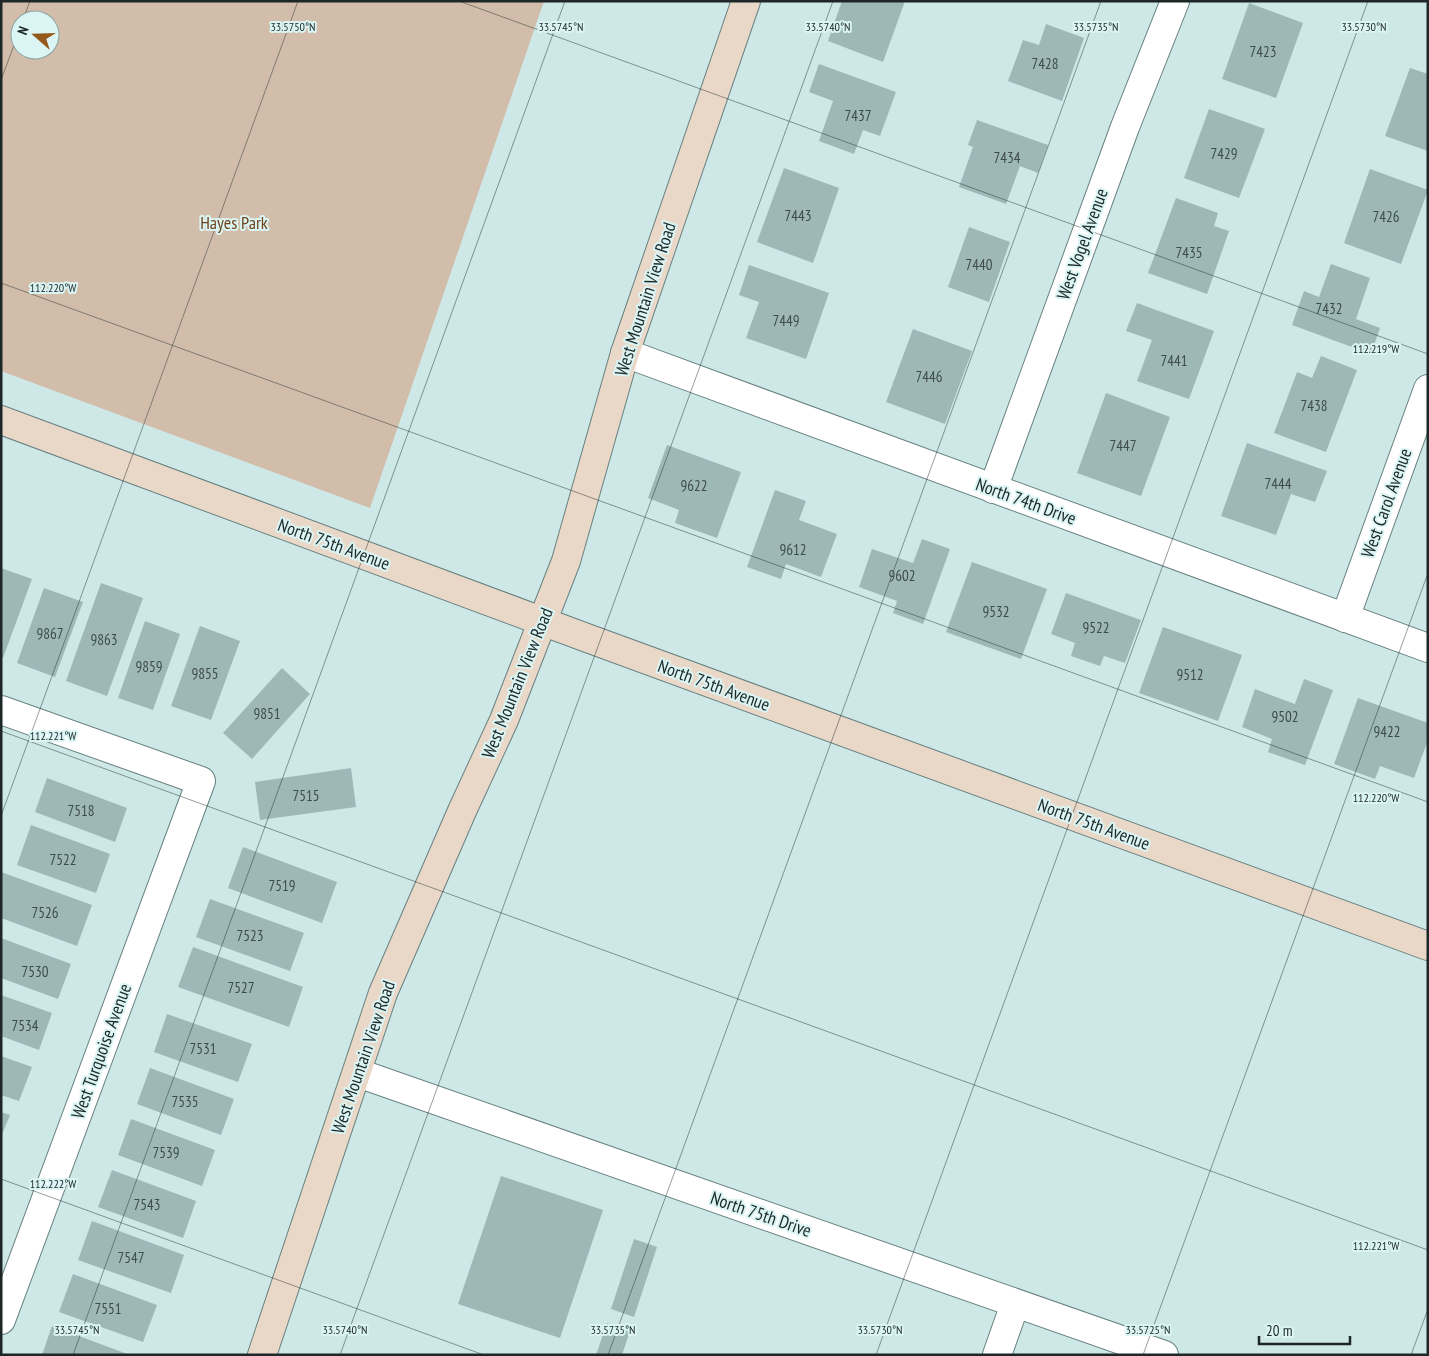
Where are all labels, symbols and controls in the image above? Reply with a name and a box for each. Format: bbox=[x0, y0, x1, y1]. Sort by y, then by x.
north arrow bbox=[10, 10, 60, 60]
text: 33.5750°N bbox=[270, 19, 316, 34]
text: 33.5745°N bbox=[538, 19, 584, 34]
text: 33.5740°N bbox=[805, 19, 851, 34]
text: 33.5735°N bbox=[1073, 19, 1119, 34]
text: 33.5730°N bbox=[1341, 19, 1387, 34]
text: N bbox=[13, 24, 33, 37]
house number: 7423 bbox=[1249, 42, 1277, 61]
house number: 7428 bbox=[1031, 54, 1059, 73]
house number: 7437 bbox=[844, 106, 872, 125]
house number: 7429 bbox=[1210, 144, 1238, 163]
house number: 7434 bbox=[993, 148, 1021, 167]
street label: West Vogel Avenue bbox=[1051, 185, 1113, 303]
house number: 7443 bbox=[784, 206, 812, 225]
house number: 7426 bbox=[1372, 207, 1400, 226]
park label: Hayes Park bbox=[200, 211, 268, 234]
street label: West Mountain View Road bbox=[609, 219, 681, 379]
house number: 7435 bbox=[1175, 243, 1203, 262]
house number: 7440 bbox=[965, 255, 993, 274]
text: 112.220°W bbox=[30, 280, 76, 295]
house number: 7432 bbox=[1315, 299, 1343, 318]
house number: 7449 bbox=[772, 311, 800, 330]
text: 112.219°W bbox=[1353, 341, 1399, 356]
house number: 7441 bbox=[1160, 351, 1188, 370]
house number: 7446 bbox=[915, 367, 943, 386]
house number: 7438 bbox=[1300, 396, 1328, 415]
house number: 7447 bbox=[1109, 436, 1137, 455]
street label: West Carol Avenue bbox=[1356, 445, 1416, 561]
street label: North 74th Drive bbox=[973, 472, 1079, 530]
house number: 7444 bbox=[1264, 474, 1292, 493]
house number: 9622 bbox=[680, 476, 708, 495]
street label: North 75th Avenue bbox=[275, 513, 393, 575]
house number: 9612 bbox=[779, 540, 807, 559]
house number: 9602 bbox=[888, 566, 916, 585]
house number: 9532 bbox=[982, 602, 1010, 621]
street label: West Mountain View Road bbox=[476, 604, 558, 762]
house number: 9522 bbox=[1082, 618, 1110, 637]
house number: 9867 bbox=[36, 624, 64, 643]
house number: 9863 bbox=[90, 630, 118, 649]
street label: North 75th Avenue bbox=[655, 654, 773, 716]
house number: 9859 bbox=[135, 657, 163, 676]
house number: 9855 bbox=[191, 664, 219, 683]
house number: 9512 bbox=[1176, 665, 1204, 684]
house number: 9851 bbox=[253, 704, 281, 723]
house number: 9502 bbox=[1271, 707, 1299, 726]
house number: 9422 bbox=[1373, 722, 1401, 741]
text: 112.221°W bbox=[30, 728, 76, 743]
house number: 7515 bbox=[292, 786, 320, 805]
text: 112.220°W bbox=[1353, 790, 1399, 805]
street label: North 75th Avenue bbox=[1035, 793, 1153, 855]
house number: 7518 bbox=[67, 801, 95, 820]
house number: 7522 bbox=[49, 850, 77, 869]
house number: 7519 bbox=[268, 876, 296, 895]
house number: 7526 bbox=[31, 903, 59, 922]
house number: 7523 bbox=[236, 926, 264, 945]
house number: 7530 bbox=[21, 962, 49, 981]
street label: West Mountain View Road bbox=[326, 977, 400, 1137]
house number: 7527 bbox=[227, 978, 255, 997]
street label: West Turquoise Avenue bbox=[66, 980, 136, 1122]
house number: 7534 bbox=[11, 1016, 39, 1035]
house number: 7531 bbox=[189, 1039, 217, 1058]
house number: 7535 bbox=[171, 1092, 199, 1111]
house number: 7539 bbox=[152, 1143, 180, 1162]
text: 112.222°W bbox=[30, 1176, 76, 1191]
street label: North 75th Drive bbox=[708, 1186, 814, 1242]
house number: 7543 bbox=[133, 1195, 161, 1214]
text: 112.221°W bbox=[1353, 1238, 1399, 1253]
house number: 7547 bbox=[117, 1248, 145, 1267]
house number: 7551 bbox=[94, 1299, 122, 1318]
scale bar bbox=[1259, 1314, 1350, 1346]
text: 20 m bbox=[1266, 1321, 1292, 1340]
text: 33.5745°N bbox=[54, 1322, 100, 1337]
text: 33.5740°N bbox=[322, 1322, 368, 1337]
text: 33.5735°N bbox=[590, 1322, 636, 1337]
text: 33.5730°N bbox=[857, 1322, 903, 1337]
text: 33.5725°N bbox=[1125, 1322, 1171, 1337]

